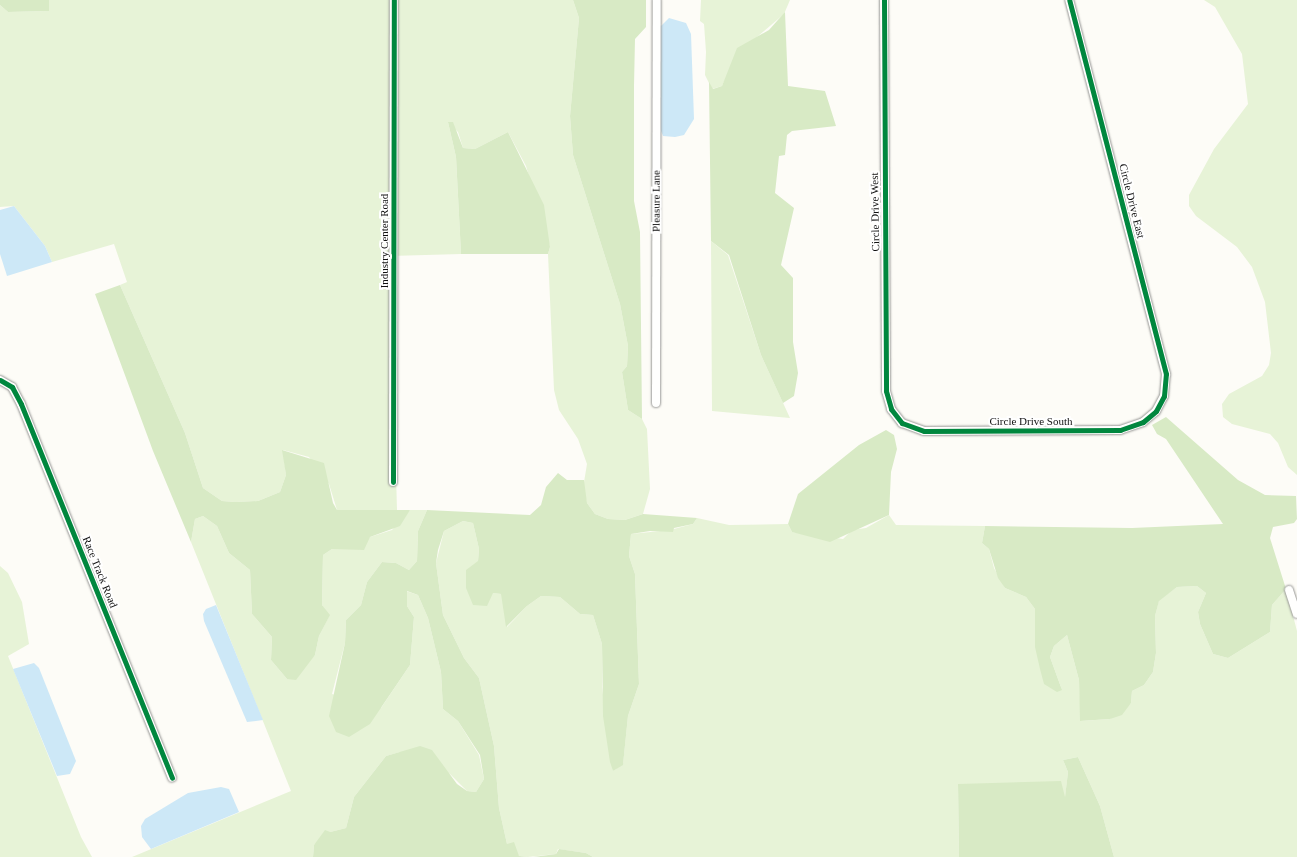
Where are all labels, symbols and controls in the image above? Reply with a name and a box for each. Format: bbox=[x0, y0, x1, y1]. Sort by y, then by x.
street label: Circle Drive East bbox=[1116, 162, 1148, 240]
street label: Pleasure Lane bbox=[649, 170, 663, 232]
street label: Circle Drive West bbox=[868, 172, 882, 252]
street label: Industry Center Road bbox=[377, 194, 391, 288]
street label: Circle Drive South bbox=[989, 414, 1073, 428]
street label: Race Track Road bbox=[80, 534, 120, 610]

